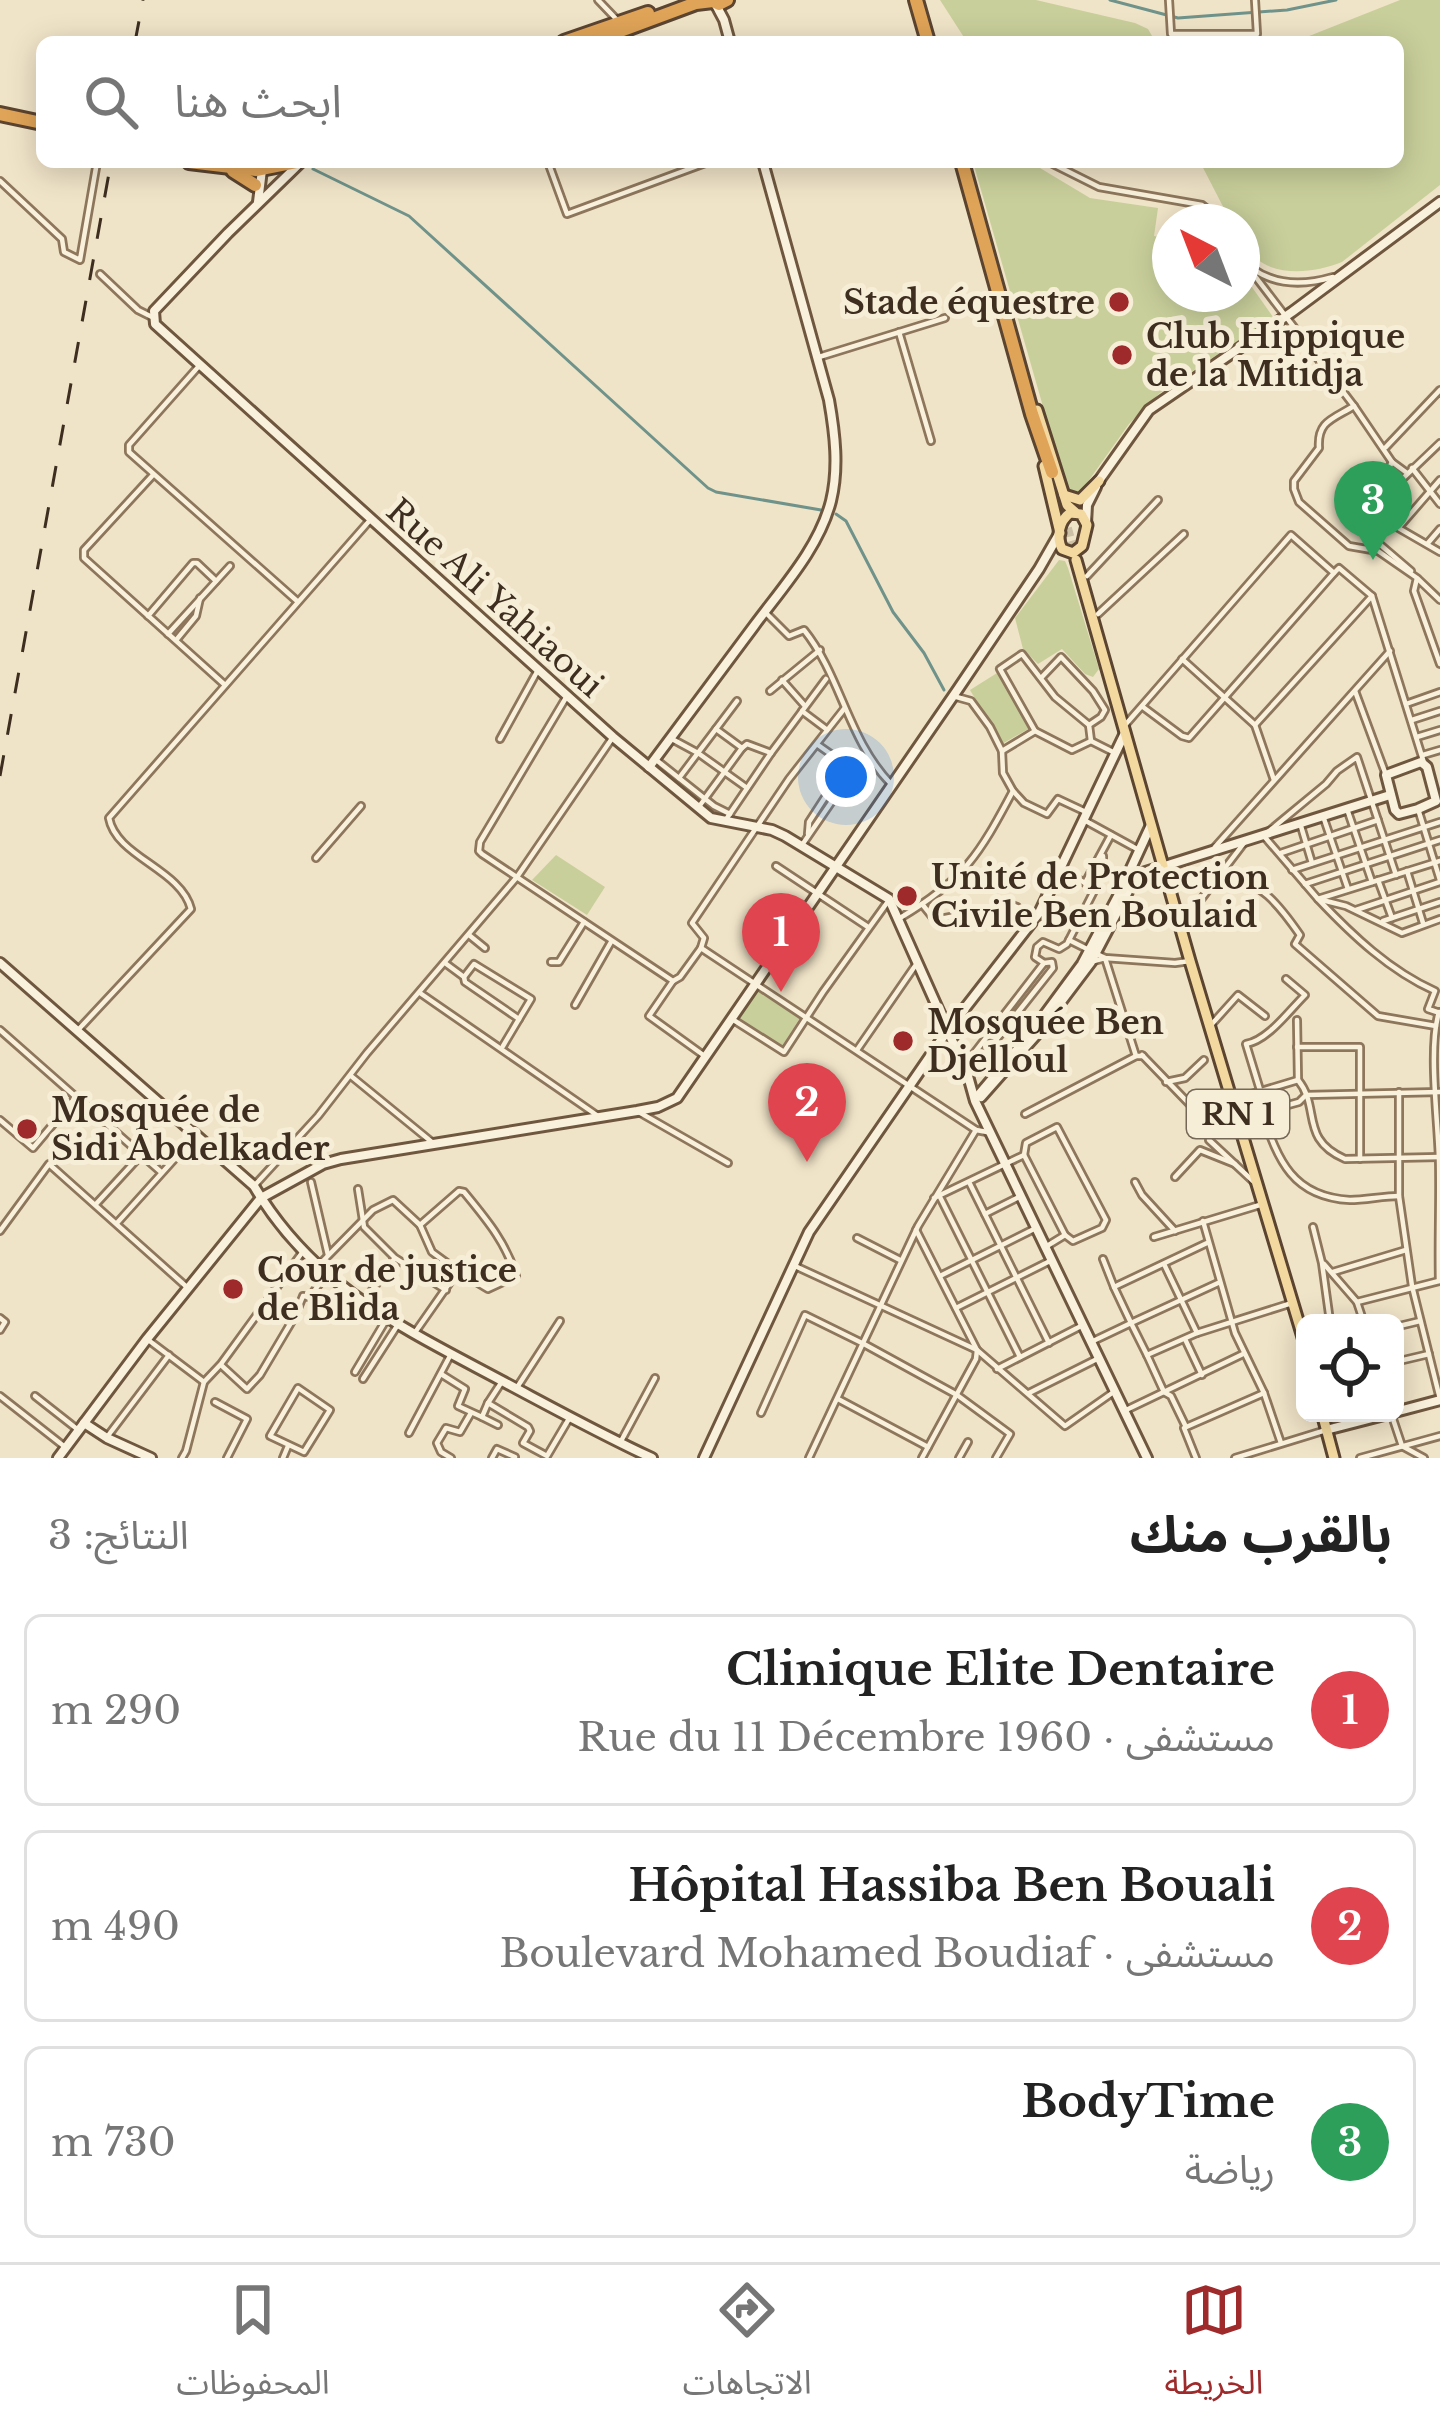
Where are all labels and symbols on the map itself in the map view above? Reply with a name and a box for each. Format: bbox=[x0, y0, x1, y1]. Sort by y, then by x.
north arrow bbox=[1152, 204, 1260, 312]
place label: Stade équestre bbox=[843, 282, 1095, 323]
marker: Stade équestre bbox=[1106, 289, 1132, 315]
place label: Club Hippique de la Mitidja bbox=[1146, 316, 1405, 395]
marker: Club Hippique de la Mitidja bbox=[1109, 342, 1135, 368]
pin: 3 bbox=[1334, 461, 1412, 560]
street label: Rue Ali Yahiaoui bbox=[378, 490, 612, 706]
your location bbox=[816, 747, 876, 807]
place label: Unité de Protection Civile Ben Boulaid bbox=[931, 857, 1269, 936]
marker: Unité de Protection Civile Ben Boulaid bbox=[894, 883, 920, 909]
pin: 1 bbox=[742, 893, 820, 992]
place label: Mosquée Ben Djelloul bbox=[927, 1002, 1164, 1081]
marker: Mosquée Ben Djelloul bbox=[890, 1028, 916, 1054]
pin: 2 bbox=[768, 1063, 846, 1162]
place label: Mosquée de Sidi Abdelkader bbox=[51, 1090, 330, 1169]
road number: RN 1 bbox=[1187, 1090, 1289, 1138]
marker: Mosquée de Sidi Abdelkader bbox=[14, 1116, 40, 1142]
place label: Cour de justice de Blida bbox=[257, 1250, 517, 1329]
marker: Cour de justice de Blida bbox=[220, 1276, 246, 1302]

